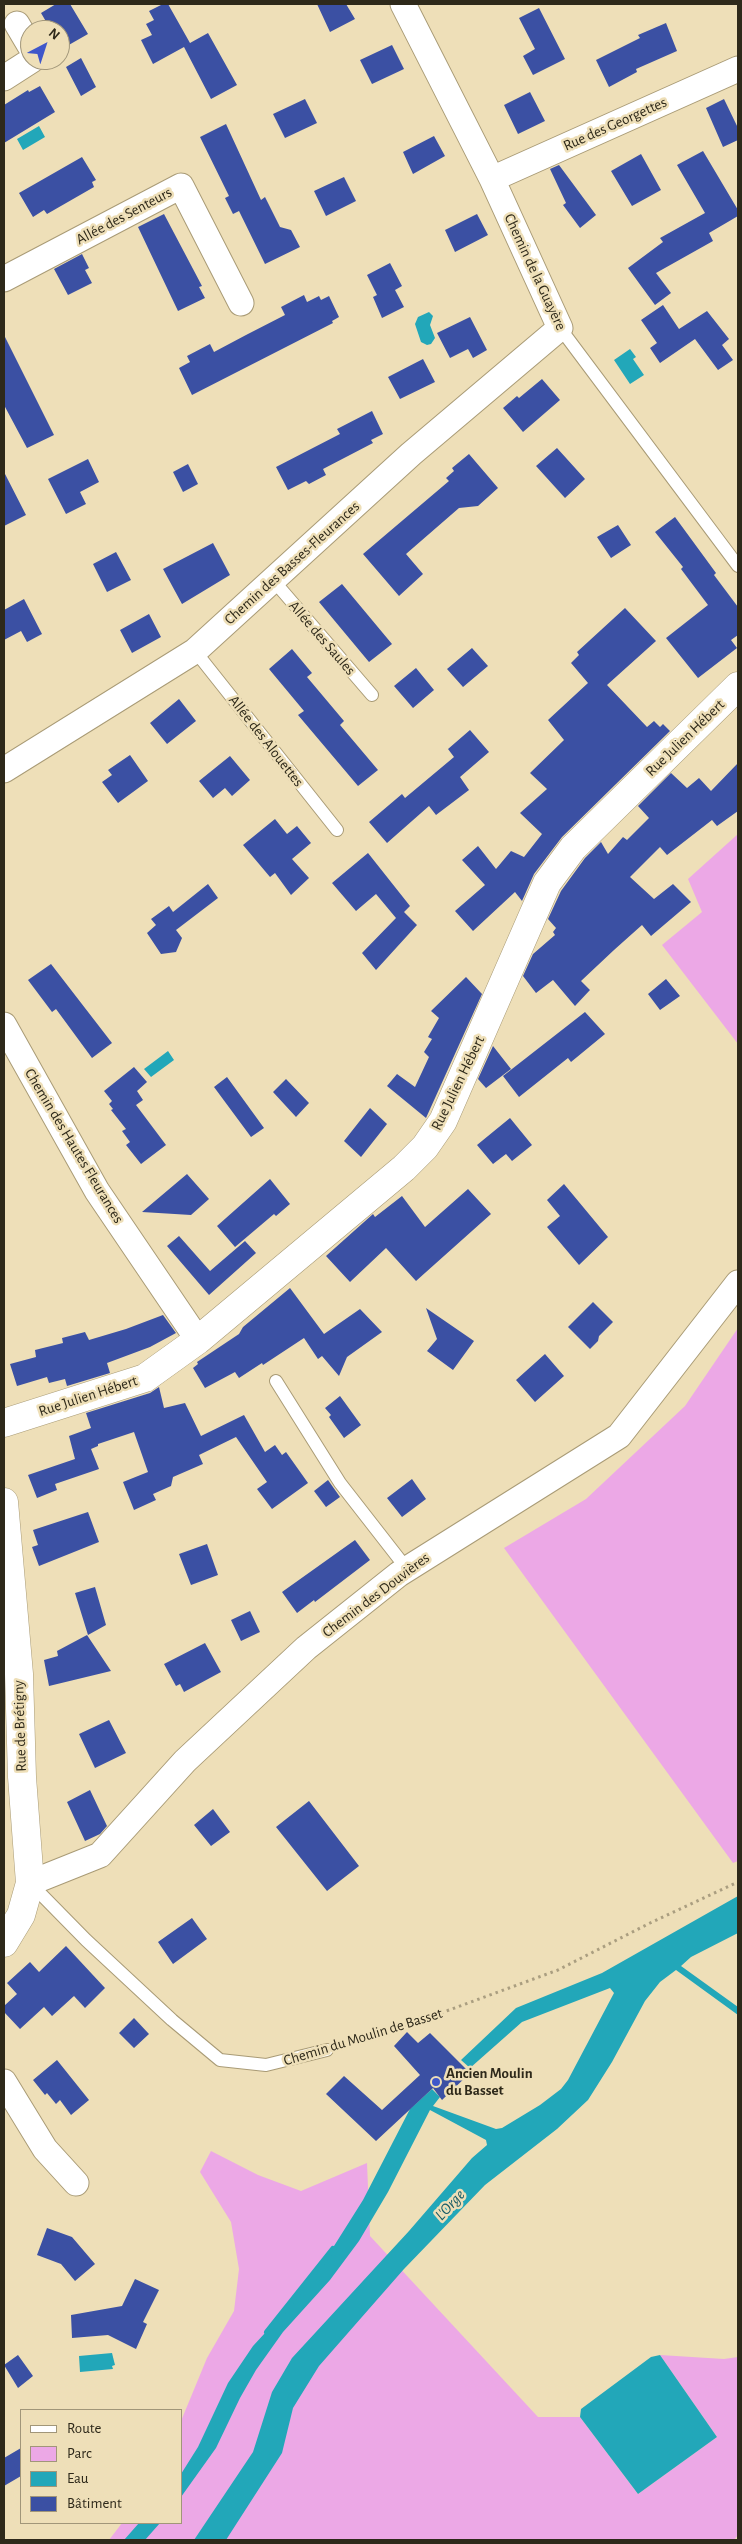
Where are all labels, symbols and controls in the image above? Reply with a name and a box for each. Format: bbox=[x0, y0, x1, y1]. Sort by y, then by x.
north arrow bbox=[20, 20, 70, 70]
text: N bbox=[46, 26, 62, 43]
street label: Rue des Georgettes bbox=[560, 93, 670, 155]
street label: Allée des Senteurs bbox=[73, 183, 175, 249]
street label: Chemin de la Guayère bbox=[500, 211, 570, 333]
street label: Chemin des Basses-Fleurances bbox=[221, 497, 363, 629]
street label: Allée des Saules bbox=[285, 597, 359, 679]
street label: Allée des Alouettes bbox=[225, 692, 307, 790]
street label: Rue Julien Hébert bbox=[642, 696, 728, 780]
street label: Rue Julien Hébert bbox=[427, 1033, 489, 1133]
street label: Chemin des Hautes Fleurances bbox=[21, 1065, 127, 1227]
street label: Rue Julien Hébert bbox=[36, 1372, 140, 1420]
street label: Chemin des Douvières bbox=[319, 1549, 433, 1641]
street label: Rue de Brétigny bbox=[9, 1680, 31, 1772]
street label: Chemin du Moulin de Basset bbox=[281, 2004, 445, 2070]
place label: Ancien Moulin du Basset bbox=[446, 2064, 533, 2099]
marker: Ancien Moulin du Basset bbox=[430, 2076, 442, 2088]
water label: L'Orge bbox=[431, 2186, 469, 2224]
legend bbox=[20, 2409, 182, 2524]
text: Route bbox=[67, 2421, 101, 2436]
text: Parc bbox=[67, 2446, 92, 2461]
text: Eau bbox=[67, 2471, 89, 2486]
text: Bâtiment bbox=[67, 2496, 122, 2511]

